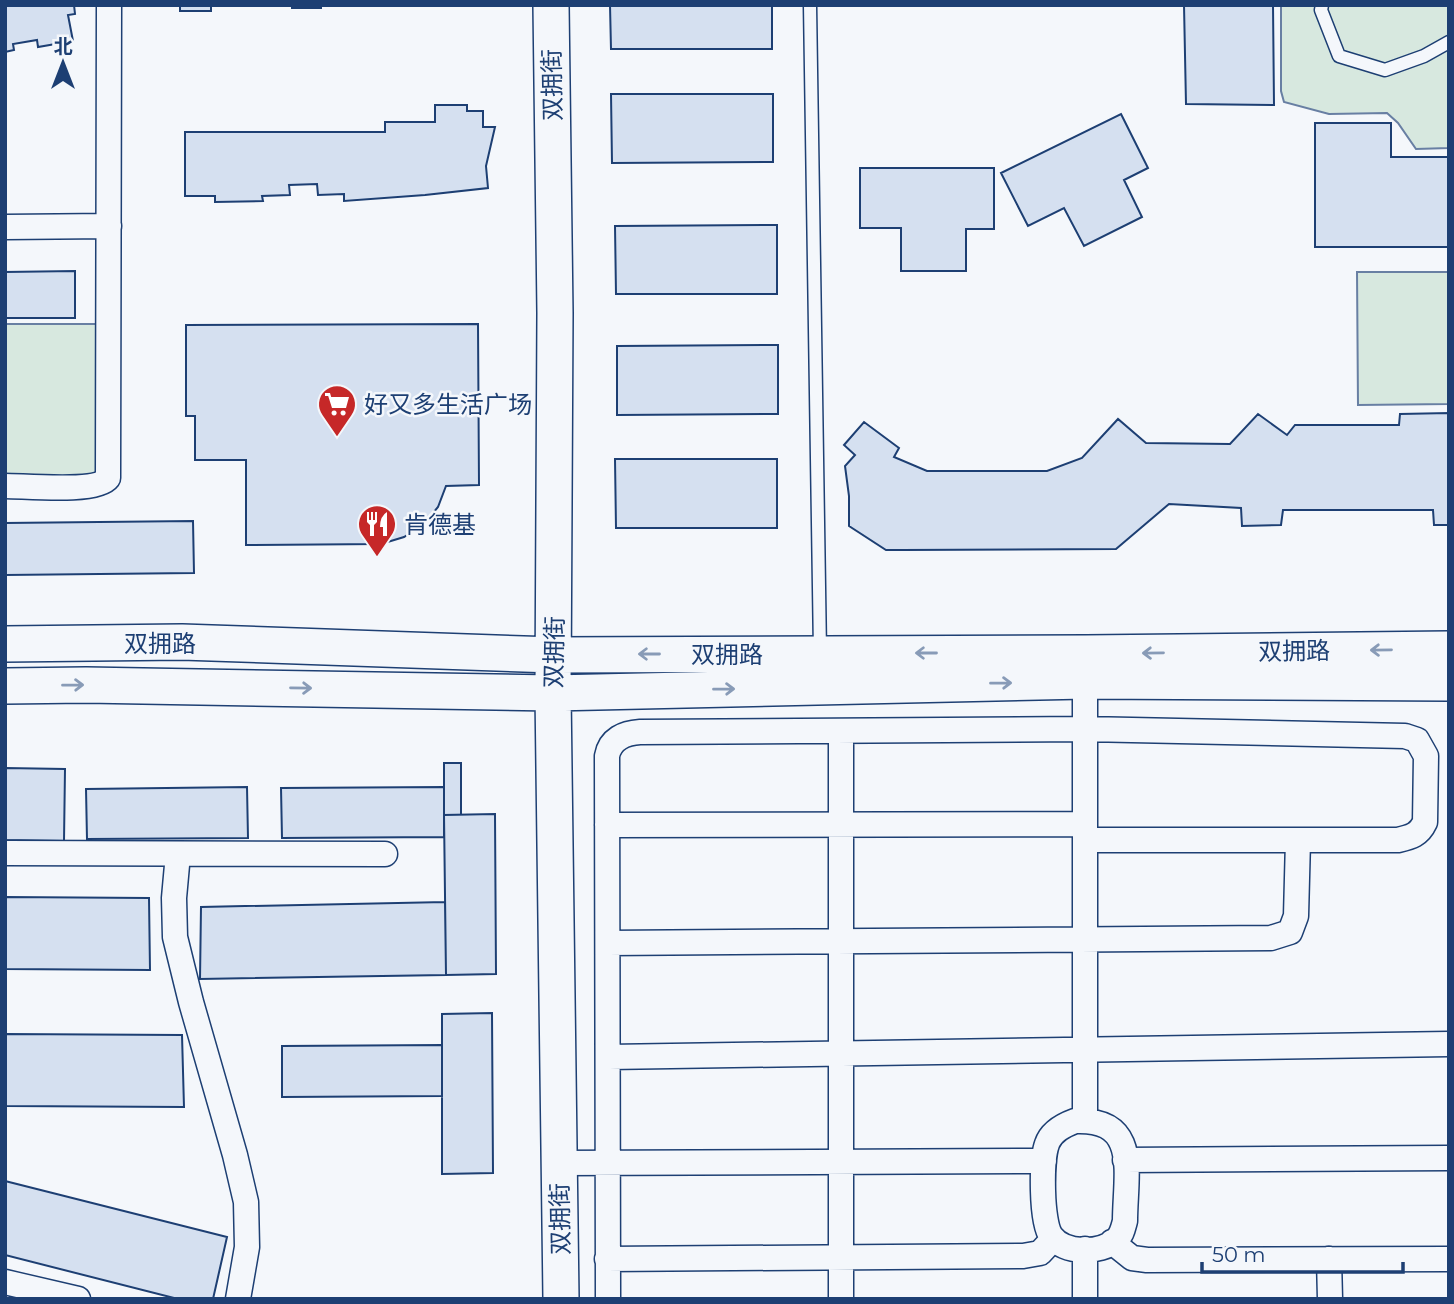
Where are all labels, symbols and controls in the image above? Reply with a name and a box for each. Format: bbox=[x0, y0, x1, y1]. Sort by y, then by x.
north arrow bbox=[28, 28, 98, 98]
text: 北 bbox=[53, 35, 73, 58]
street label: 双拥街 bbox=[537, 49, 567, 121]
supermarket icon: 好又多生活广场 bbox=[316, 383, 358, 438]
place label: 好又多生活广场 bbox=[364, 390, 532, 419]
restaurant icon: 肯德基 bbox=[356, 503, 398, 558]
place label: 肯德基 bbox=[404, 510, 476, 539]
street label: 双拥街 bbox=[539, 616, 569, 688]
street label: 双拥路 bbox=[124, 629, 196, 658]
street label: 双拥路 bbox=[1258, 636, 1330, 666]
street label: 双拥路 bbox=[691, 640, 763, 669]
one-way arrow bbox=[1369, 643, 1392, 657]
one-way arrow bbox=[914, 646, 937, 660]
one-way arrow bbox=[1142, 646, 1165, 659]
one-way arrow bbox=[638, 647, 661, 661]
one-way arrow bbox=[989, 676, 1012, 690]
one-way arrow bbox=[62, 678, 85, 692]
one-way arrow bbox=[289, 682, 312, 695]
one-way arrow bbox=[713, 682, 736, 696]
street label: 双拥街 bbox=[545, 1183, 575, 1255]
scale bar bbox=[1202, 1230, 1403, 1274]
text: 50 m bbox=[1212, 1242, 1266, 1267]

